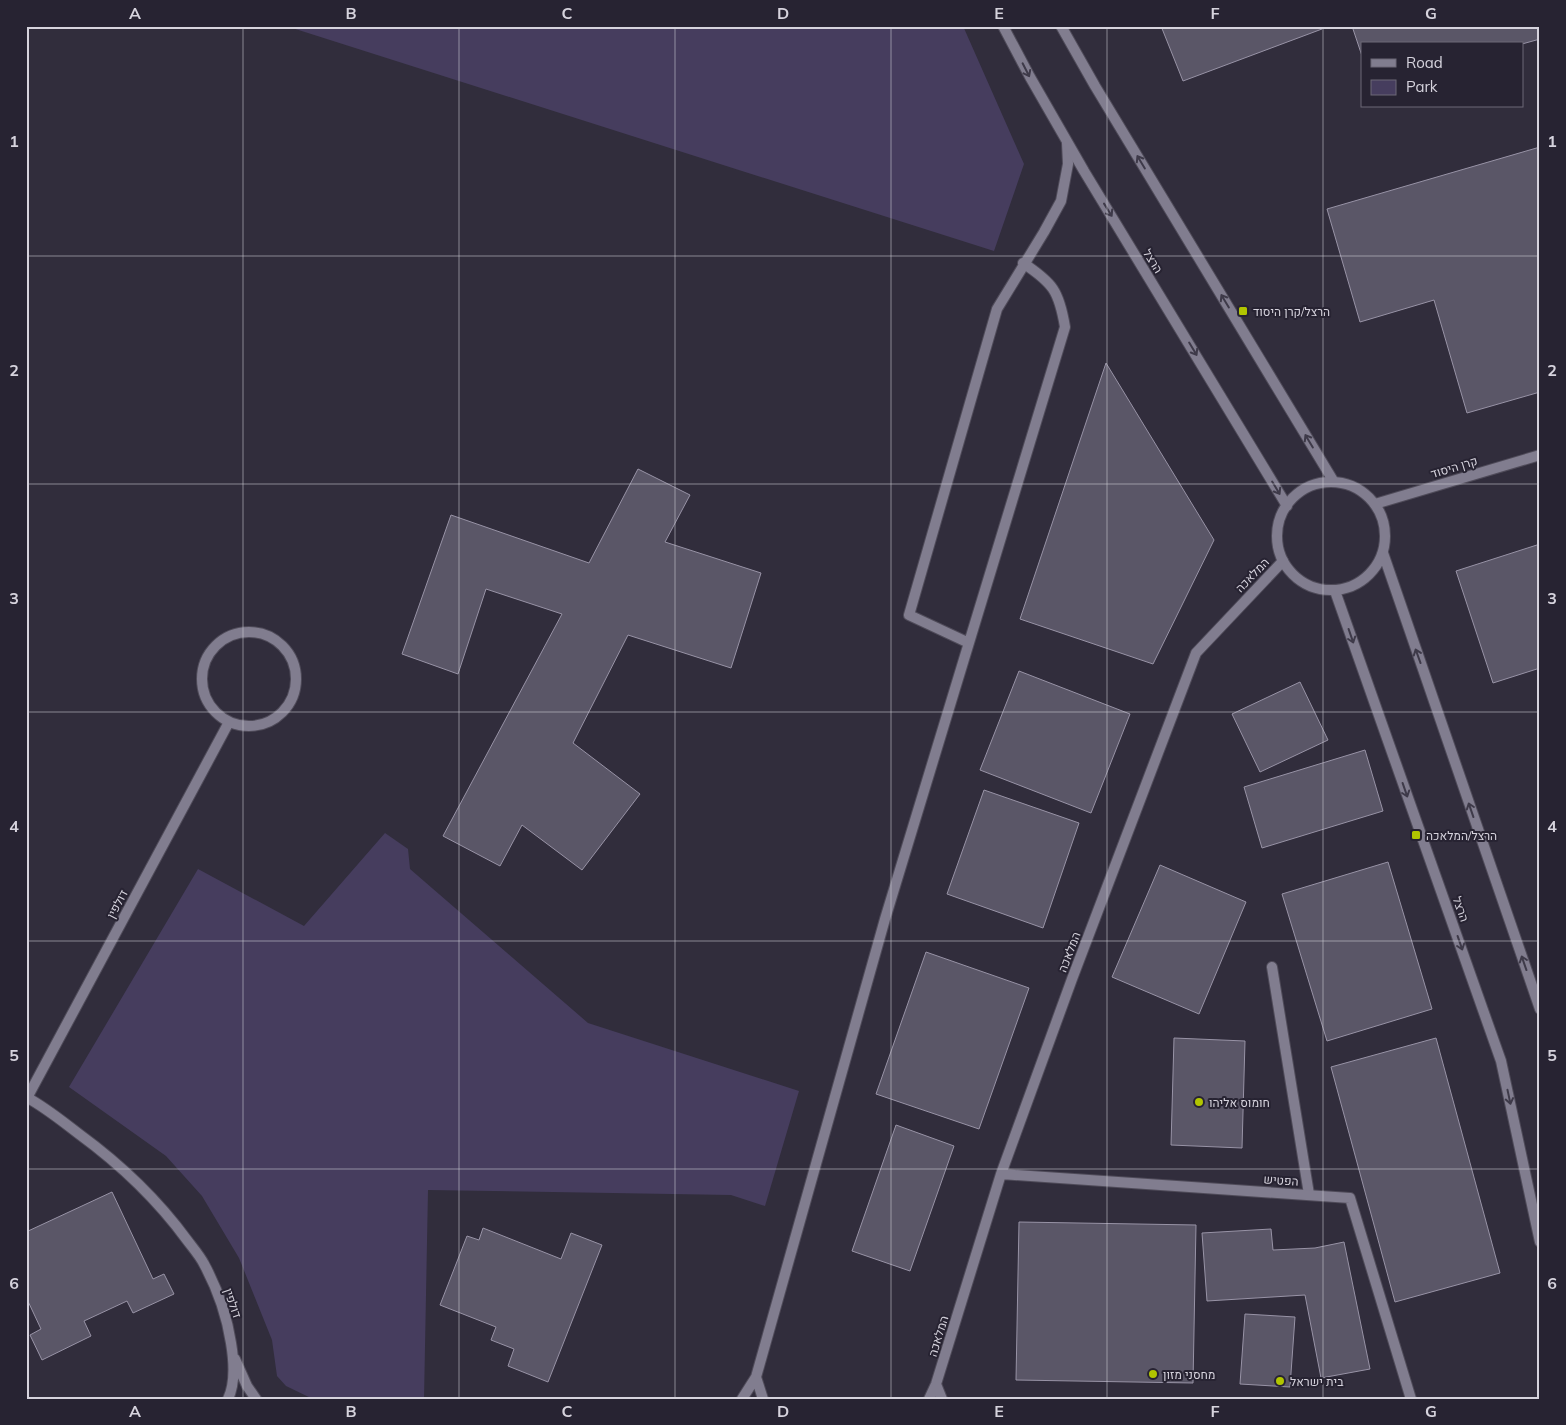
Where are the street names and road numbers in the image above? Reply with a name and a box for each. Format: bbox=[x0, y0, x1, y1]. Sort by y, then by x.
street label: הרצל bbox=[1140, 246, 1166, 276]
street label: קרן היסוד bbox=[1429, 453, 1479, 481]
street label: המלאכה bbox=[1232, 555, 1272, 595]
street label: דולפין bbox=[103, 887, 131, 921]
street label: הרצל bbox=[1450, 894, 1472, 924]
street label: המלאכה bbox=[1054, 930, 1084, 974]
street label: הפטיש bbox=[1263, 1171, 1299, 1189]
street label: דולפין bbox=[221, 1286, 245, 1320]
street label: המלאכה bbox=[925, 1314, 951, 1358]

